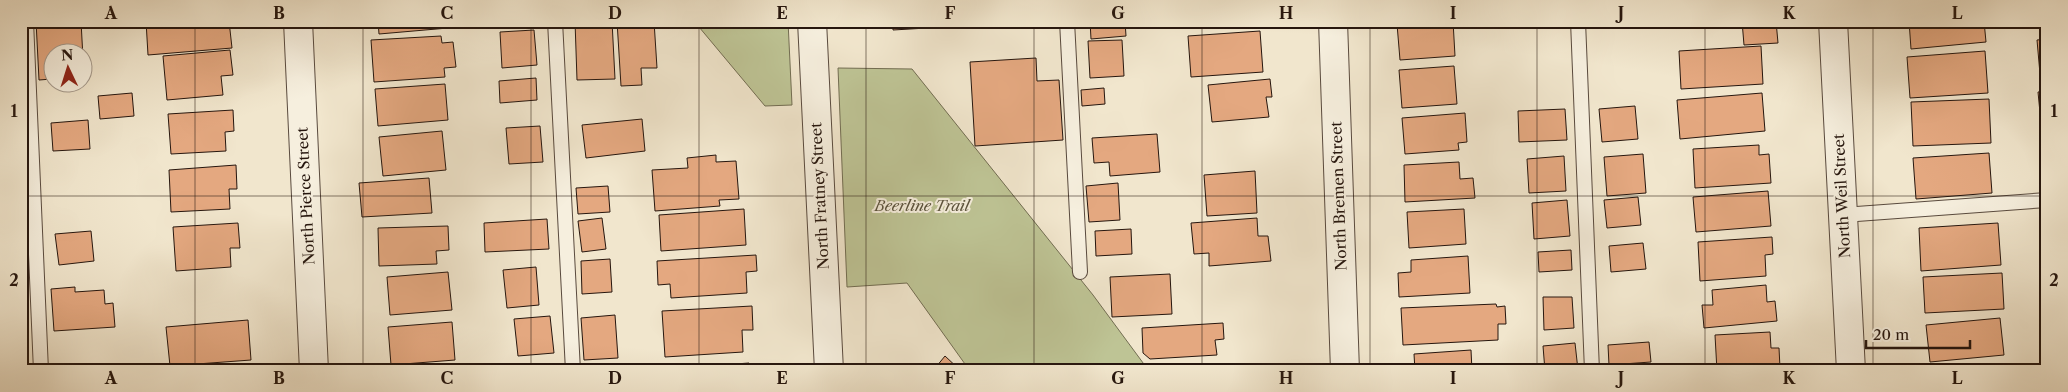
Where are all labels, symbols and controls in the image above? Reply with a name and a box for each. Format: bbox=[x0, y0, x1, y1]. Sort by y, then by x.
text: A bbox=[104, 3, 118, 23]
text: B bbox=[273, 3, 285, 23]
text: C bbox=[441, 3, 453, 23]
text: D bbox=[608, 3, 622, 23]
text: E bbox=[776, 3, 788, 23]
text: F bbox=[945, 3, 956, 23]
text: G bbox=[1111, 3, 1125, 23]
text: H bbox=[1279, 3, 1293, 23]
text: I bbox=[1450, 3, 1457, 23]
text: J bbox=[1615, 3, 1624, 23]
text: K bbox=[1783, 3, 1797, 23]
text: L bbox=[1951, 3, 1963, 23]
north arrow bbox=[42, 42, 92, 92]
text: N bbox=[60, 46, 74, 64]
text: 1 bbox=[10, 101, 18, 121]
text: 1 bbox=[2050, 101, 2058, 121]
street label: North Bremen Street bbox=[1326, 120, 1351, 271]
street label: North Fratney Street bbox=[806, 121, 833, 270]
street label: North Pierce Street bbox=[292, 126, 319, 265]
street label: North Weil Street bbox=[1829, 133, 1854, 259]
park label: Beerline Trail bbox=[873, 196, 972, 215]
text: 2 bbox=[9, 270, 19, 290]
text: 2 bbox=[2049, 270, 2059, 290]
scale bar bbox=[1866, 317, 1969, 349]
text: 20 m bbox=[1873, 325, 1909, 344]
text: A bbox=[104, 368, 118, 388]
text: B bbox=[273, 368, 285, 388]
text: C bbox=[441, 368, 453, 388]
text: D bbox=[608, 368, 622, 388]
text: E bbox=[776, 368, 788, 388]
text: F bbox=[945, 368, 956, 388]
text: G bbox=[1111, 368, 1125, 388]
text: H bbox=[1279, 368, 1293, 388]
text: I bbox=[1450, 368, 1457, 388]
text: J bbox=[1615, 368, 1624, 388]
text: K bbox=[1783, 368, 1797, 388]
text: L bbox=[1951, 368, 1963, 388]

